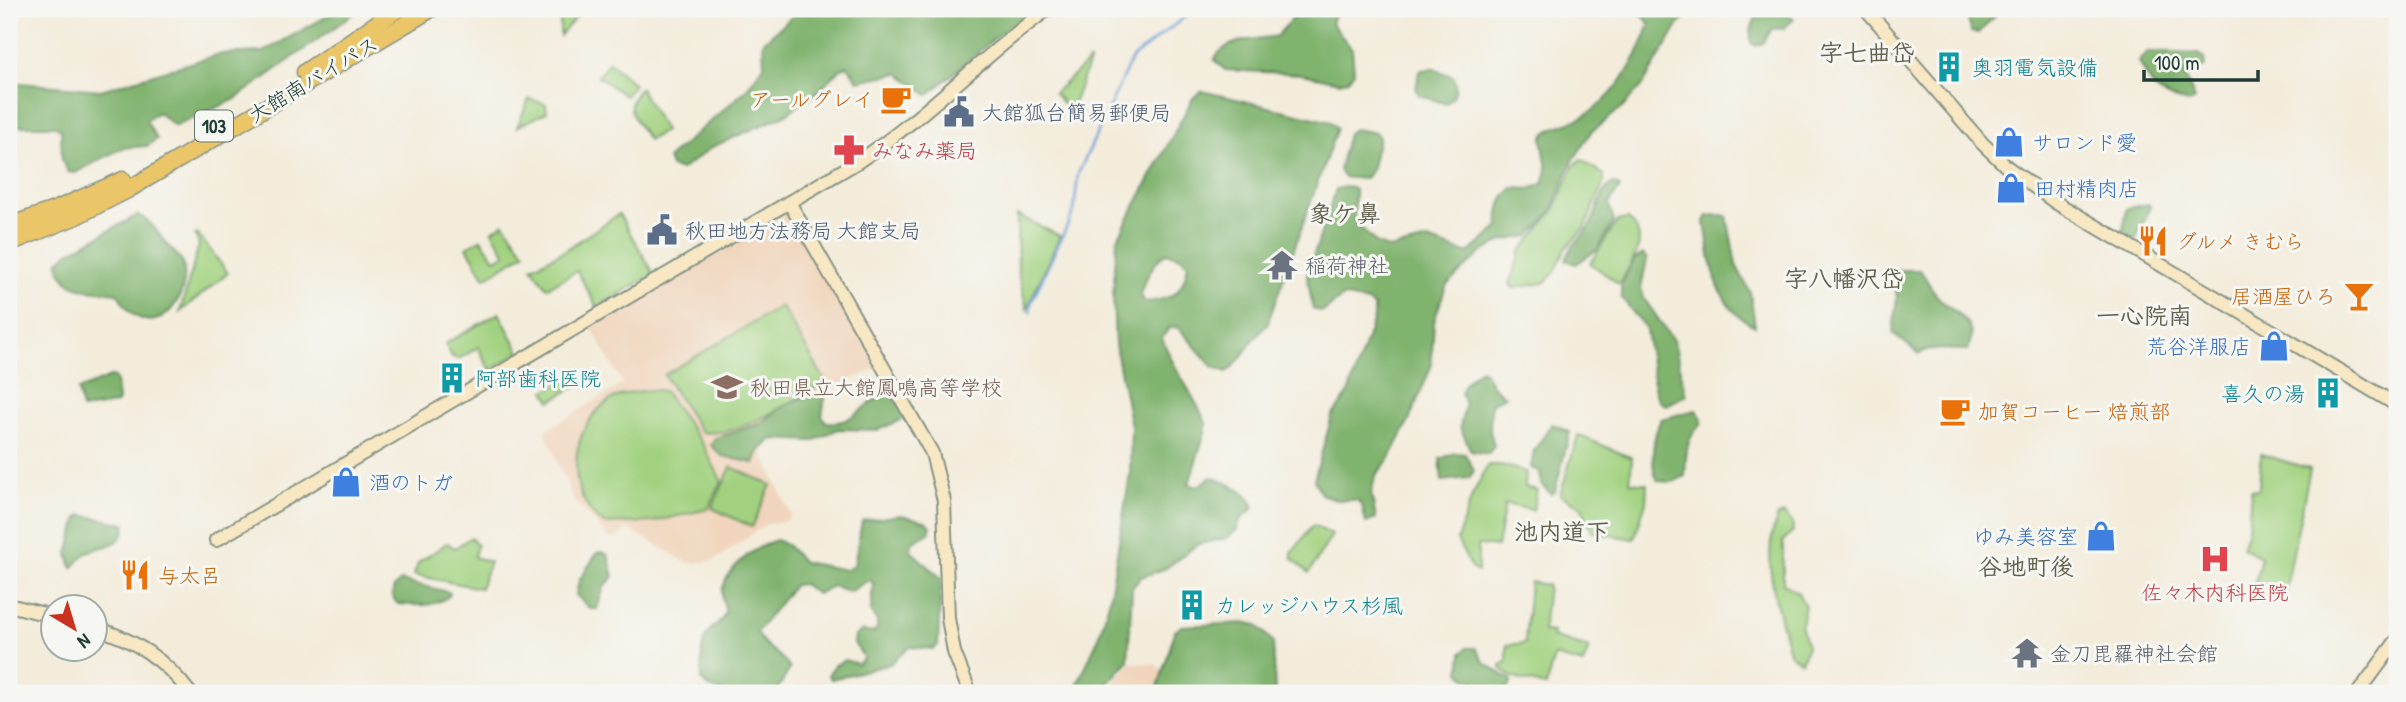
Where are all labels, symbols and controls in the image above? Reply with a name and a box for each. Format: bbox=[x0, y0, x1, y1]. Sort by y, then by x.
street label: 大館南バイパス bbox=[243, 29, 383, 129]
district label: 字七曲岱 bbox=[1819, 36, 1915, 68]
scale bar bbox=[2144, 38, 2257, 82]
text: 100 m bbox=[2154, 48, 2200, 77]
building icon: 奥羽電気設備 bbox=[1932, 50, 1966, 84]
place label: 奥羽電気設備 bbox=[1972, 53, 2098, 82]
cafe icon: アールグレイ bbox=[879, 82, 913, 116]
place label: アールグレイ bbox=[750, 85, 873, 114]
public building icon: 大館狐台簡易郵便局 bbox=[942, 95, 976, 129]
place label: 大館狐台簡易郵便局 bbox=[982, 98, 1171, 127]
road number: 103 bbox=[195, 110, 233, 142]
shop icon: サロンド愛 bbox=[1992, 125, 2026, 159]
place label: サロンド愛 bbox=[2032, 128, 2137, 157]
pharmacy icon: みなみ薬局 bbox=[832, 133, 866, 167]
place label: みなみ薬局 bbox=[872, 136, 977, 165]
shop icon: 田村精肉店 bbox=[1994, 171, 2028, 205]
place label: 田村精肉店 bbox=[2034, 174, 2139, 203]
district label: 象ケ鼻 bbox=[1309, 197, 1381, 229]
public building icon: 秋田地方法務局 大館支局 bbox=[645, 213, 679, 247]
place label: 秋田地方法務局 大館支局 bbox=[685, 216, 921, 245]
restaurant icon: グルメ きむら bbox=[2136, 224, 2170, 258]
place label: グルメ きむら bbox=[2176, 227, 2305, 256]
temple icon: 稲荷神社 bbox=[1265, 248, 1299, 282]
place label: 稲荷神社 bbox=[1305, 251, 1389, 280]
district label: 字八幡沢岱 bbox=[1784, 262, 1904, 294]
bar icon: 居酒屋ひろ bbox=[2342, 279, 2376, 313]
place label: 居酒屋ひろ bbox=[2231, 282, 2336, 311]
district label: 一心院南 bbox=[2096, 299, 2192, 331]
shop icon: 荒谷洋服店 bbox=[2257, 329, 2291, 363]
place label: 荒谷洋服店 bbox=[2146, 332, 2251, 361]
building icon: 阿部歯科医院 bbox=[435, 361, 469, 395]
place label: 阿部歯科医院 bbox=[475, 364, 601, 393]
school or university icon: 秋田県立大館鳳鳴高等学校 bbox=[710, 370, 744, 404]
place label: 秋田県立大館鳳鳴高等学校 bbox=[750, 373, 1002, 402]
building icon: 喜久の湯 bbox=[2311, 376, 2345, 410]
place label: 喜久の湯 bbox=[2221, 379, 2305, 408]
cafe icon: 加賀コーヒー 焙煎部 bbox=[1938, 394, 1972, 428]
place label: 加賀コーヒー 焙煎部 bbox=[1978, 397, 2171, 426]
shop icon: 酒のトガ bbox=[329, 465, 363, 499]
place label: 酒のトガ bbox=[369, 468, 453, 497]
district label: 池内道下 bbox=[1514, 515, 1610, 547]
shop icon: ゆみ美容室 bbox=[2084, 519, 2118, 553]
place label: ゆみ美容室 bbox=[1973, 522, 2078, 551]
hospital icon: 佐々木内科医院 bbox=[2198, 542, 2232, 576]
district label: 谷地町後 bbox=[1978, 550, 2074, 582]
restaurant icon: 与太呂 bbox=[118, 558, 152, 592]
place label: 与太呂 bbox=[158, 561, 221, 590]
place label: 佐々木内科医院 bbox=[2142, 578, 2289, 607]
building icon: カレッジハウス杉風 bbox=[1175, 588, 1209, 622]
place label: カレッジハウス杉風 bbox=[1215, 591, 1403, 620]
north arrow bbox=[38, 594, 108, 664]
text: N bbox=[72, 628, 96, 655]
temple icon: 金刀毘羅神社会館 bbox=[2010, 636, 2044, 670]
place label: 金刀毘羅神社会館 bbox=[2050, 639, 2218, 668]

